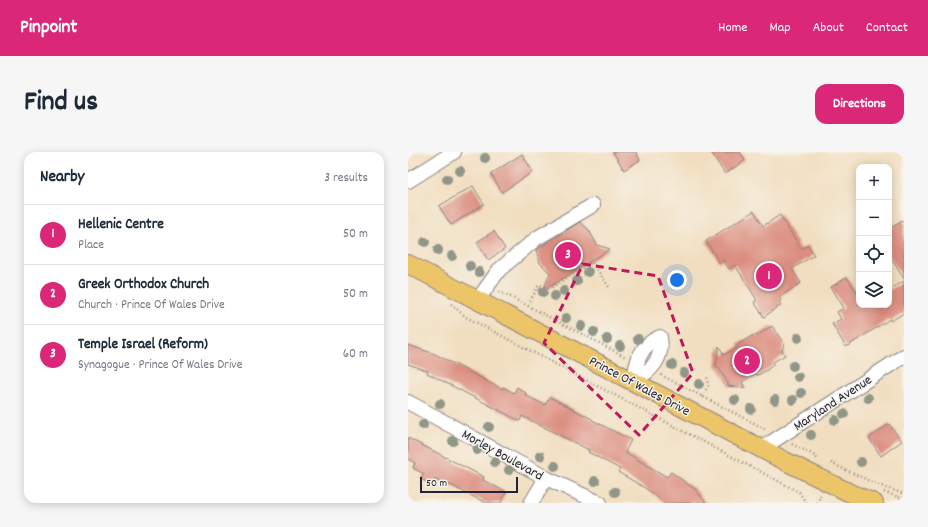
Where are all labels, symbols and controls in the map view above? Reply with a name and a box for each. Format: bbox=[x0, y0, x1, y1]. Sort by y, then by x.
text: Pinpoint bbox=[20, 15, 77, 42]
text: Home bbox=[718, 18, 747, 38]
text: Map bbox=[769, 18, 791, 38]
text: About bbox=[813, 18, 844, 38]
text: Contact bbox=[866, 18, 908, 38]
text: Find us bbox=[24, 84, 98, 124]
button: Directions bbox=[815, 84, 904, 124]
map controls bbox=[856, 164, 892, 308]
button: + bbox=[856, 164, 892, 200]
text: Nearby bbox=[40, 166, 84, 190]
text: 3 results bbox=[324, 169, 368, 188]
button: − bbox=[856, 200, 892, 236]
text: Hellenic Centre bbox=[78, 214, 164, 236]
text: 1 bbox=[52, 225, 54, 244]
text: 50 m bbox=[343, 225, 368, 244]
text: Place bbox=[78, 236, 104, 255]
button: locate bbox=[856, 236, 892, 272]
pin: 3 bbox=[555, 240, 581, 270]
pin: 1 bbox=[756, 261, 782, 291]
your location bbox=[667, 270, 687, 290]
button: layers bbox=[856, 272, 892, 308]
text: Greek Orthodox Church bbox=[78, 274, 209, 296]
text: 2 bbox=[50, 285, 56, 304]
text: 50 m bbox=[343, 285, 368, 304]
text: Church · Prince Of Wales Drive bbox=[78, 296, 225, 315]
text: Temple Israel (Reform) bbox=[78, 334, 208, 356]
text: 3 bbox=[50, 345, 56, 364]
text: 60 m bbox=[343, 345, 368, 364]
pin: 2 bbox=[734, 346, 760, 376]
street label: Prince Of Wales Drive bbox=[585, 352, 693, 422]
text: Synagogue · Prince Of Wales Drive bbox=[78, 356, 242, 375]
street label: Maryland Avenue bbox=[790, 371, 876, 437]
street label: Morley Boulevard bbox=[458, 425, 546, 486]
scale bar bbox=[420, 475, 518, 494]
text: 50 m bbox=[426, 476, 447, 492]

